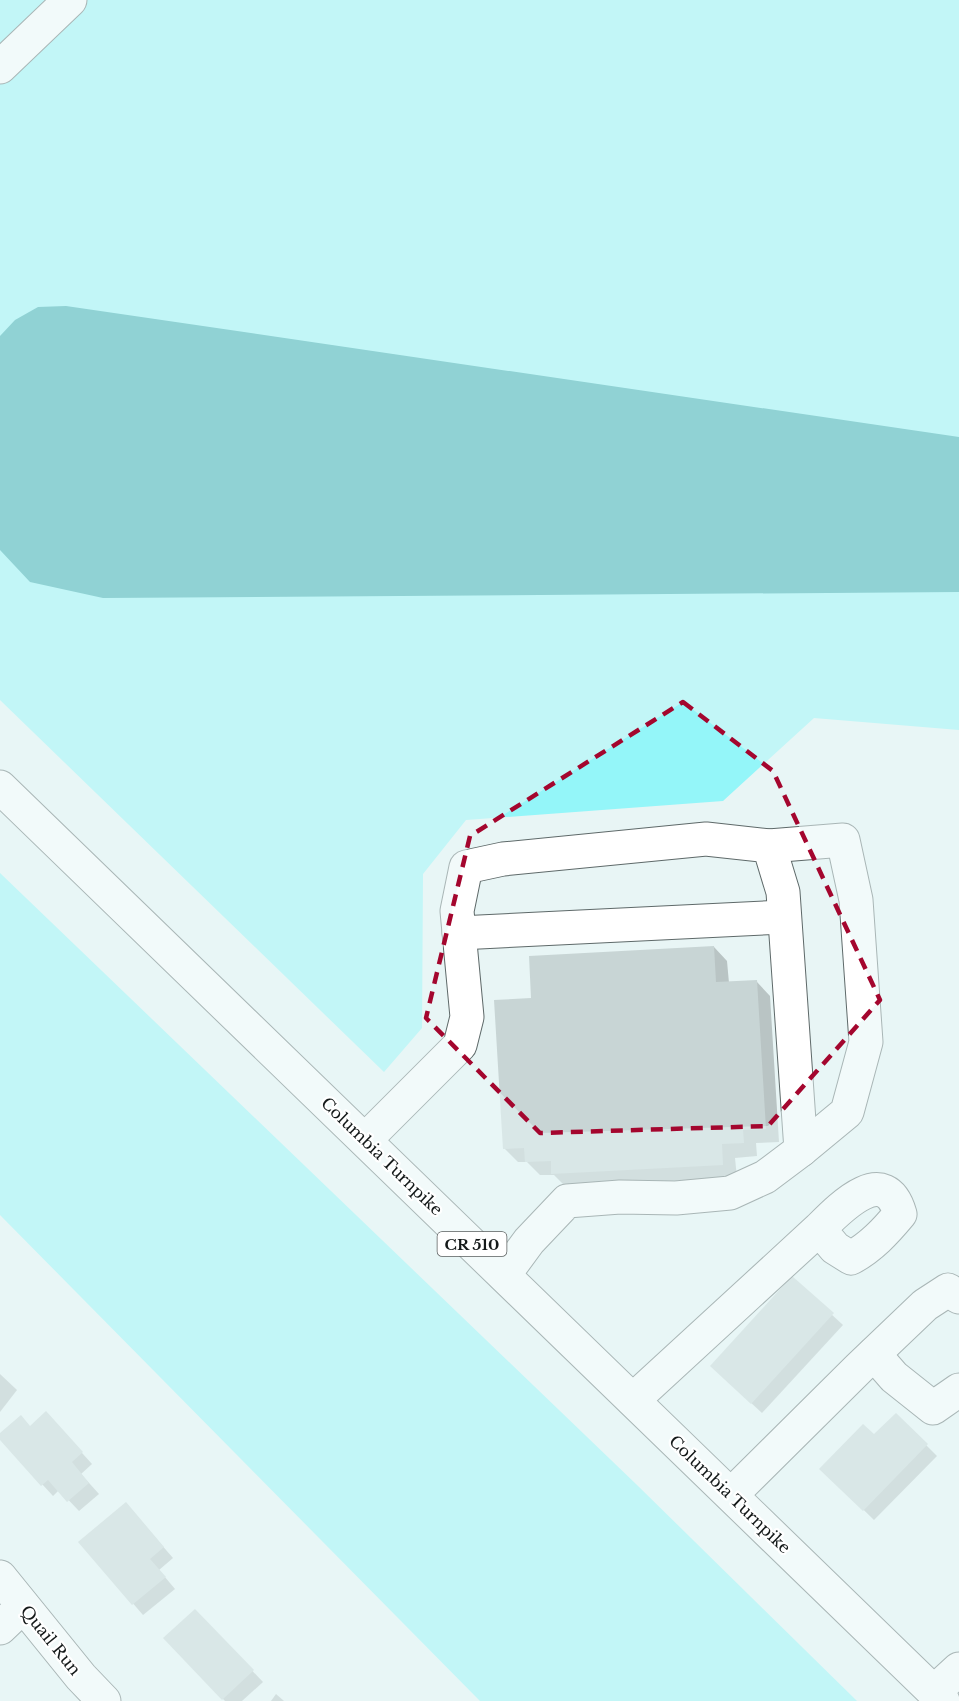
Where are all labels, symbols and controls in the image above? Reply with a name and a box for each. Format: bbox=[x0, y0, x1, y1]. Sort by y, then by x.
street label: Columbia Turnpike bbox=[317, 1093, 447, 1219]
road number: CR 510 bbox=[438, 1232, 506, 1256]
street label: Columbia Turnpike bbox=[665, 1431, 795, 1557]
street label: Quail Run bbox=[17, 1601, 85, 1679]

